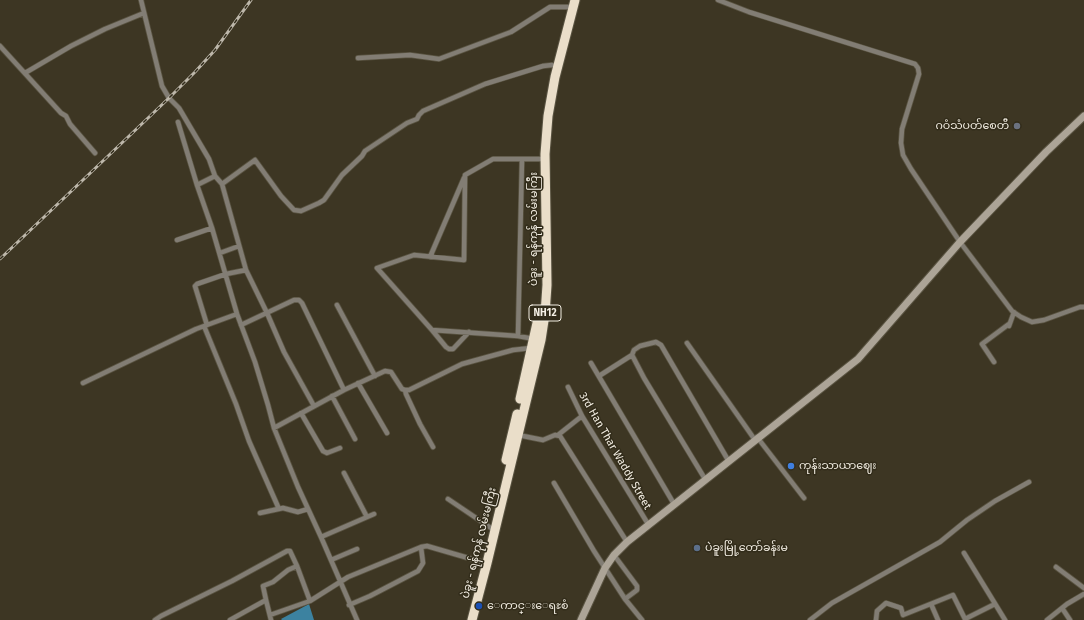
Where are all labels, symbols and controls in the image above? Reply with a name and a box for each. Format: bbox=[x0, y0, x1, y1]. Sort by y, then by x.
place label: ဂဝံသံပတ်စေတီ bbox=[935, 119, 1009, 133]
marker: ဂဝံသံပတ်စေတီ bbox=[1012, 121, 1022, 131]
street label: ပဲခူး - ရန်ကုန် လမ်းမကြီး bbox=[527, 172, 541, 286]
road number: NH12 bbox=[529, 305, 561, 321]
street label: 3rd Han Thar Waddy Street bbox=[576, 390, 654, 512]
place label: ကုန်းသာယာဈေး bbox=[799, 459, 876, 473]
marker: ကုန်းသာယာဈေး bbox=[786, 461, 796, 471]
street label: ပဲခူး - ရန်ကုန် လမ်းမကြီး bbox=[459, 486, 499, 600]
place label: ပဲခူးမြို့တော်ခန်းမ bbox=[705, 541, 788, 555]
marker: ပဲခူးမြို့တော်ခန်းမ bbox=[692, 543, 702, 553]
place label: ေကာင္းေရႊစံ bbox=[487, 599, 568, 613]
marker: ေကာင္းေရႊစံ bbox=[474, 601, 484, 611]

